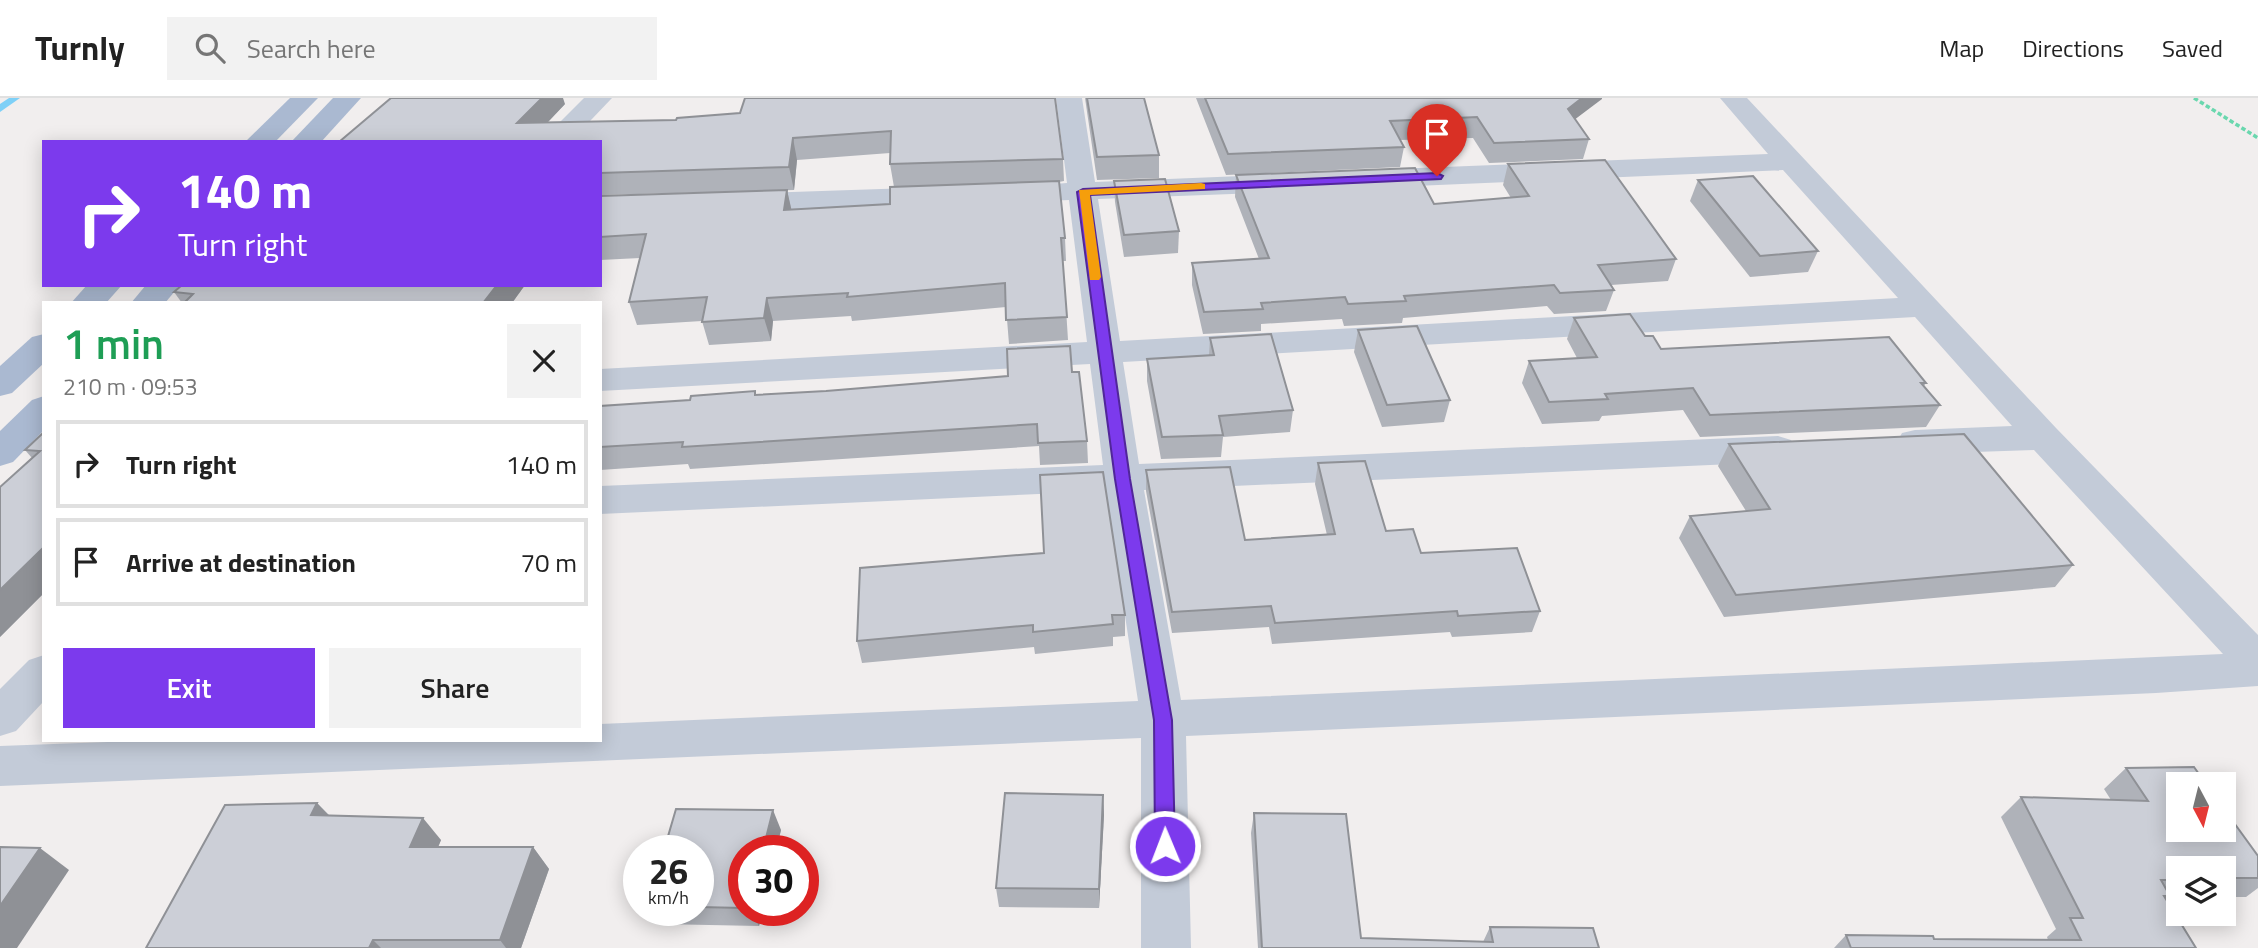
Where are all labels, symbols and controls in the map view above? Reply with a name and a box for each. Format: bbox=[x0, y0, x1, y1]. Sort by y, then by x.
search box bbox=[167, 17, 657, 80]
text: Turnly bbox=[35, 23, 125, 73]
icon: search bbox=[191, 29, 229, 67]
text: Search here bbox=[247, 29, 376, 68]
text: Map bbox=[1939, 30, 1984, 66]
text: Directions bbox=[2022, 30, 2124, 66]
text: Saved bbox=[2162, 30, 2223, 66]
pin bbox=[1407, 104, 1467, 176]
icon: arrive bbox=[1418, 115, 1456, 153]
text: 140 m bbox=[178, 152, 312, 227]
icon: right bbox=[63, 168, 154, 259]
text: Turn right bbox=[178, 220, 307, 268]
text: 1 min bbox=[63, 311, 164, 375]
button: close bbox=[507, 324, 581, 398]
text: 210 m · 09:53 bbox=[63, 369, 198, 404]
icon: right bbox=[67, 445, 105, 483]
text: Turn right bbox=[126, 445, 237, 484]
text: 140 m bbox=[506, 445, 577, 484]
icon: arrive bbox=[67, 543, 105, 581]
text: Arrive at destination bbox=[126, 543, 356, 582]
text: 70 m bbox=[520, 543, 577, 582]
button: Exit bbox=[63, 648, 315, 728]
button: Share bbox=[329, 648, 581, 728]
north arrow bbox=[2166, 772, 2236, 842]
map controls bbox=[2166, 772, 2236, 926]
position arrow bbox=[1128, 809, 1202, 883]
speed limit sign: 30 bbox=[728, 835, 819, 926]
text: 26 bbox=[649, 844, 688, 898]
button: layers bbox=[2166, 856, 2236, 926]
text: km/h bbox=[648, 884, 689, 911]

